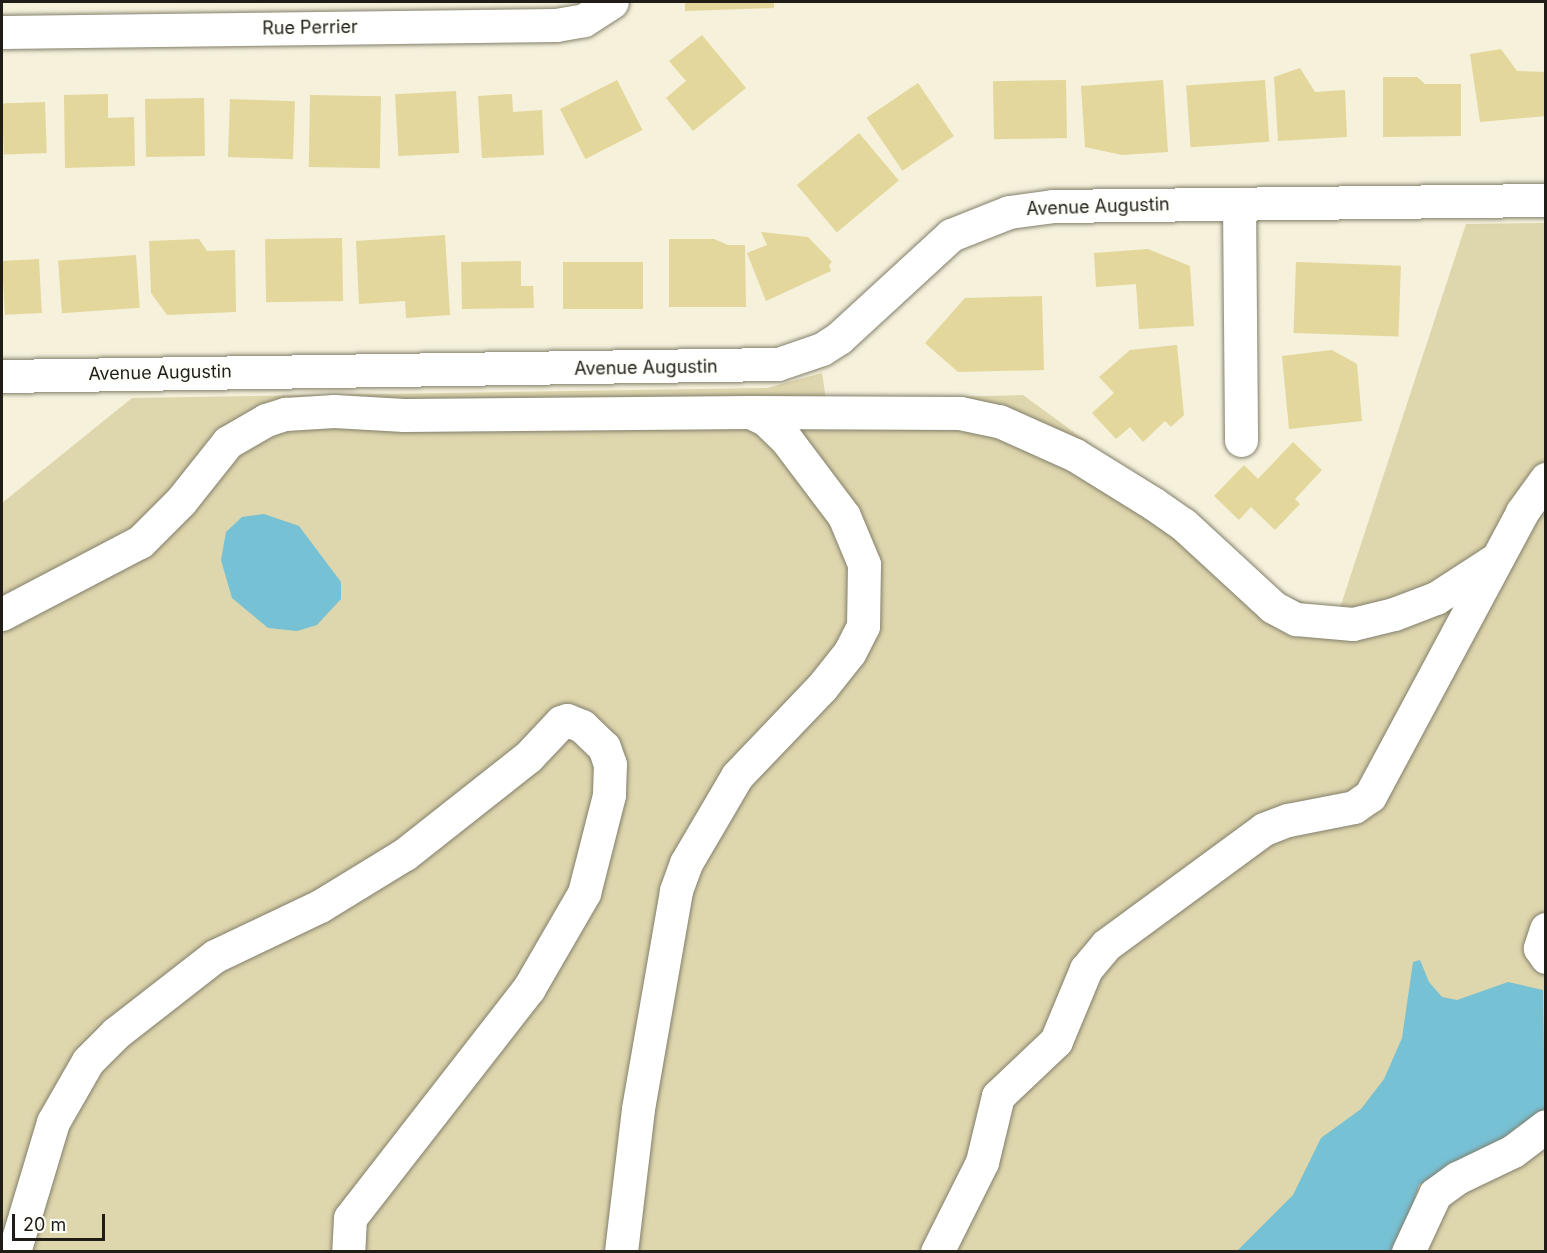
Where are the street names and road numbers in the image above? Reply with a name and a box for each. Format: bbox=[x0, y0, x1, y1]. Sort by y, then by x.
street label: Rue Perrier bbox=[262, 16, 358, 40]
street label: Avenue Augustin bbox=[1026, 194, 1170, 220]
street label: Avenue Augustin bbox=[574, 356, 718, 380]
street label: Avenue Augustin bbox=[88, 361, 232, 385]

